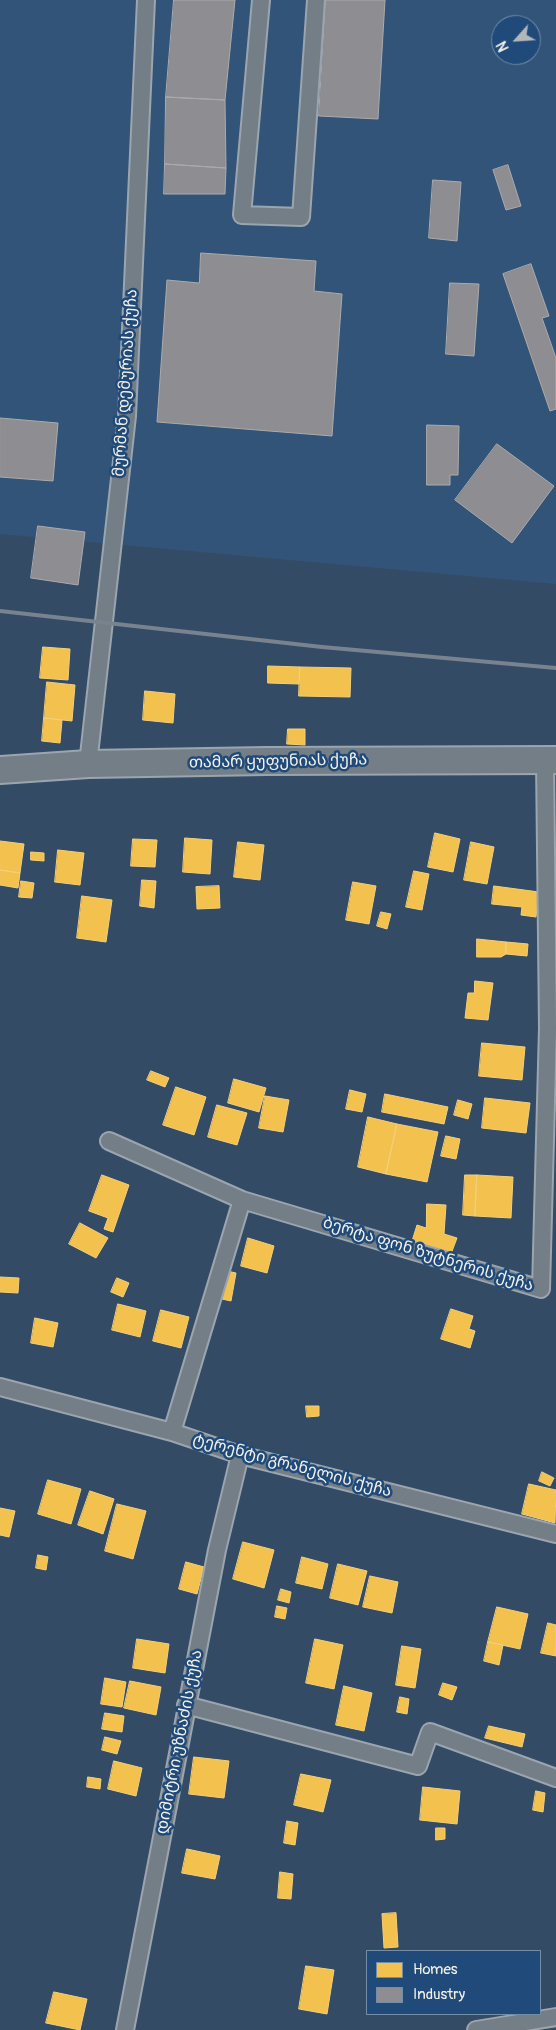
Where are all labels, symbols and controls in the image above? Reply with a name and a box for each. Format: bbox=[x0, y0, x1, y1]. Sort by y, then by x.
north arrow bbox=[491, 15, 541, 65]
text: N bbox=[493, 38, 513, 54]
street label: მურმან დემურიას ქუჩა bbox=[110, 289, 142, 477]
street label: თამარ ყუფუნიას ქუჩა bbox=[189, 751, 367, 773]
street label: ბერტა ფონ ზუტნერის ქუჩა bbox=[320, 1214, 536, 1296]
street label: ტერენტი გრანელის ქუჩა bbox=[190, 1430, 394, 1502]
street label: დიმიტრი უზნაძის ქუჩა bbox=[153, 1648, 207, 1836]
legend bbox=[366, 1950, 541, 2015]
text: Homes bbox=[413, 1960, 458, 1979]
text: Industry bbox=[413, 1985, 465, 2004]

